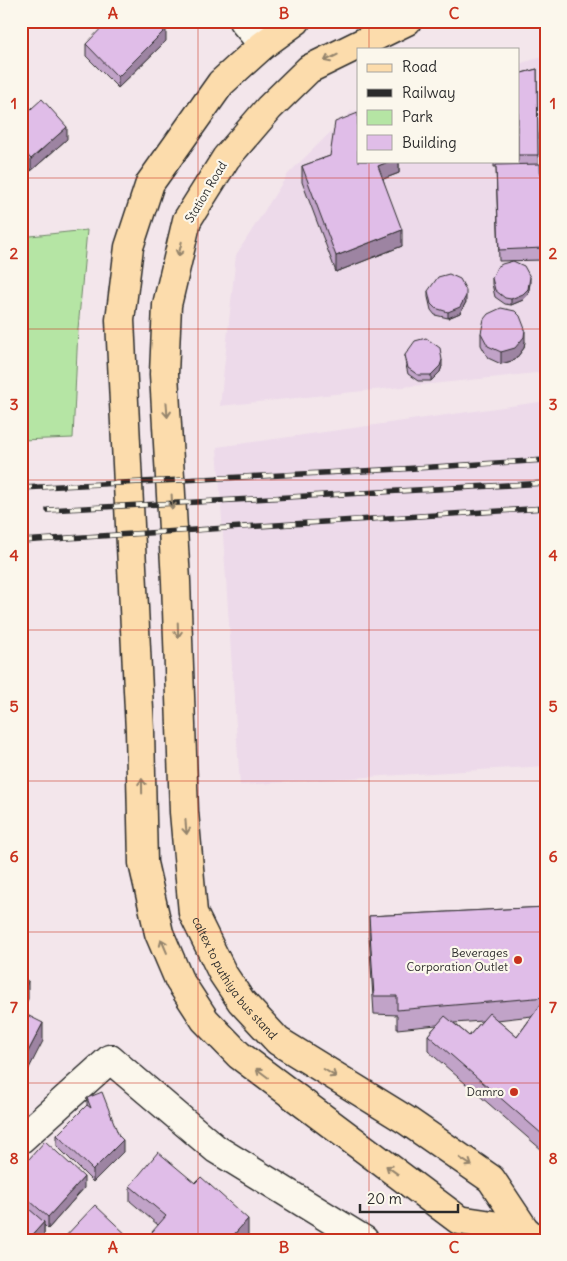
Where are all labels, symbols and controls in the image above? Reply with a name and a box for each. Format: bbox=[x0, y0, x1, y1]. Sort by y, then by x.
text: A bbox=[108, 3, 118, 23]
text: B bbox=[279, 3, 290, 23]
text: C bbox=[449, 3, 460, 23]
legend bbox=[357, 48, 520, 162]
one-way arrow bbox=[324, 54, 339, 64]
text: Road bbox=[402, 57, 437, 76]
text: Railway bbox=[402, 83, 456, 102]
text: 1 bbox=[11, 93, 17, 113]
text: 1 bbox=[550, 93, 556, 113]
text: Park bbox=[402, 107, 433, 126]
text: Building bbox=[402, 133, 457, 152]
street label: Station Road bbox=[181, 158, 230, 225]
one-way arrow bbox=[175, 241, 184, 257]
text: 2 bbox=[10, 243, 19, 263]
text: 2 bbox=[549, 243, 558, 263]
text: 3 bbox=[9, 394, 19, 414]
text: 3 bbox=[548, 394, 558, 414]
one-way arrow bbox=[162, 402, 171, 418]
one-way arrow bbox=[167, 494, 177, 510]
text: 4 bbox=[9, 545, 19, 565]
text: 4 bbox=[548, 545, 558, 565]
one-way arrow bbox=[173, 622, 182, 638]
text: 5 bbox=[9, 696, 19, 716]
text: 5 bbox=[548, 696, 558, 716]
one-way arrow bbox=[137, 779, 146, 795]
one-way arrow bbox=[181, 819, 190, 835]
text: 6 bbox=[9, 846, 19, 866]
text: 6 bbox=[548, 846, 558, 866]
street label: caltex to puthiya bus stand bbox=[189, 914, 281, 1042]
one-way arrow bbox=[159, 939, 169, 954]
place label: Beverages Corporation Outlet bbox=[407, 945, 508, 974]
marker: Beverages Corporation Outlet bbox=[512, 954, 524, 966]
text: 7 bbox=[10, 997, 18, 1017]
text: 7 bbox=[549, 997, 557, 1017]
one-way arrow bbox=[256, 1067, 269, 1078]
one-way arrow bbox=[323, 1069, 337, 1079]
place label: Damro bbox=[467, 1084, 504, 1099]
marker: Damro bbox=[508, 1086, 520, 1098]
text: 8 bbox=[9, 1148, 19, 1168]
text: 8 bbox=[548, 1148, 558, 1168]
one-way arrow bbox=[459, 1157, 473, 1167]
one-way arrow bbox=[385, 1165, 399, 1175]
scale bar bbox=[360, 1181, 457, 1213]
text: 20 m bbox=[367, 1189, 402, 1208]
text: A bbox=[108, 1237, 118, 1257]
text: B bbox=[279, 1237, 290, 1257]
text: C bbox=[449, 1237, 460, 1257]

